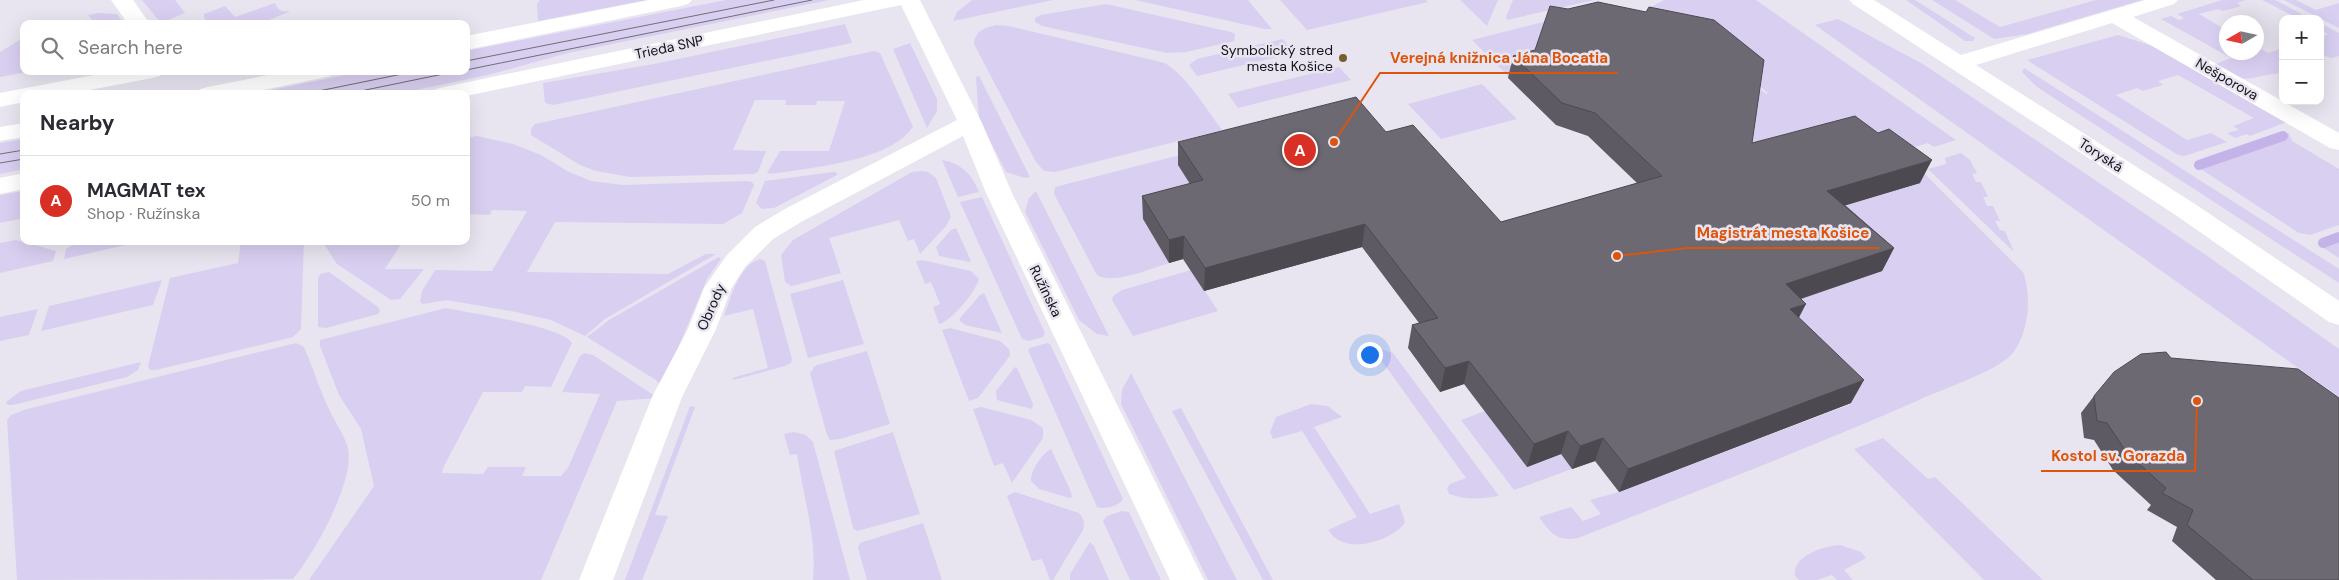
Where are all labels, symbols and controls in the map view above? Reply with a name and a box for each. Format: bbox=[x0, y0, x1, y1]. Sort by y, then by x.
north arrow bbox=[2219, 15, 2264, 60]
map controls bbox=[2279, 15, 2324, 105]
button: + bbox=[2279, 15, 2324, 60]
search box bbox=[20, 20, 470, 75]
street label: Trieda SNP bbox=[633, 31, 705, 63]
icon: search bbox=[38, 34, 66, 62]
text: Search here bbox=[78, 35, 183, 60]
place label: Symbolický stred mesta Košice bbox=[1221, 41, 1333, 75]
callout: Verejná knižnica Jána Bocatia bbox=[1380, 43, 1618, 73]
text: Verejná knižnica Jána Bocatia bbox=[1390, 48, 1608, 68]
marker: Symbolický stred mesta Košice bbox=[1337, 52, 1349, 64]
street label: Nešporova bbox=[2193, 54, 2261, 104]
button: − bbox=[2279, 60, 2324, 105]
text: Nearby bbox=[40, 109, 114, 137]
pin: A bbox=[1284, 131, 1316, 169]
street label: Toryská bbox=[2076, 134, 2126, 176]
text: MAGMAT tex bbox=[87, 178, 206, 203]
text: A bbox=[50, 190, 62, 211]
text: 50 m bbox=[411, 190, 450, 211]
text: Shop · Ružínska bbox=[87, 203, 200, 224]
callout: Magistrát mesta Košice bbox=[1687, 218, 1879, 248]
text: Magistrát mesta Košice bbox=[1697, 223, 1869, 243]
street label: Ružínska bbox=[1026, 262, 1066, 320]
street label: Obrody bbox=[693, 281, 729, 333]
your location bbox=[1357, 342, 1383, 368]
callout: Kostol sv. Gorazda bbox=[2041, 441, 2195, 471]
text: Kostol sv. Gorazda bbox=[2051, 446, 2185, 466]

